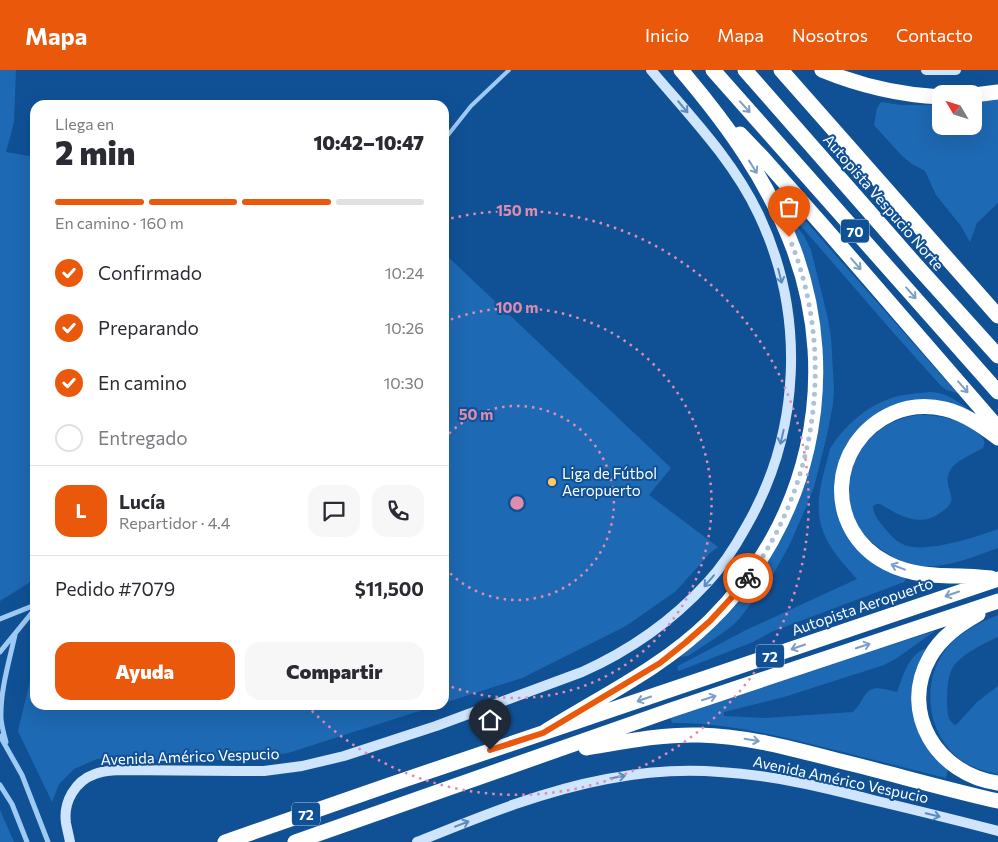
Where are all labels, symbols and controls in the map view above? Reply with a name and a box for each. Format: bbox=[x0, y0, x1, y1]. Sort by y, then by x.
text: Mapa bbox=[25, 21, 87, 50]
text: Inicio bbox=[645, 24, 689, 46]
text: Mapa bbox=[717, 24, 764, 46]
text: Nosotros bbox=[792, 24, 868, 46]
text: Contacto bbox=[896, 24, 973, 46]
north arrow bbox=[932, 85, 982, 135]
map controls bbox=[932, 85, 982, 135]
one-way arrow bbox=[739, 100, 751, 113]
one-way arrow bbox=[677, 101, 688, 114]
text: Llega en bbox=[55, 114, 114, 133]
street label: Autopista Vespucio Norte bbox=[820, 130, 948, 274]
text: 10:42–10:47 bbox=[313, 131, 424, 154]
text: 2 min bbox=[55, 132, 135, 172]
one-way arrow bbox=[749, 160, 759, 174]
pin bbox=[768, 186, 810, 237]
icon: bag bbox=[775, 193, 803, 221]
text: 150 m bbox=[496, 201, 538, 219]
text: En camino · 160 m bbox=[55, 213, 184, 232]
road number: 70 bbox=[841, 220, 869, 242]
one-way arrow bbox=[850, 257, 862, 270]
icon: check bbox=[55, 259, 83, 287]
text: Confirmado bbox=[98, 261, 202, 284]
text: 10:24 bbox=[385, 263, 424, 282]
one-way arrow bbox=[776, 268, 786, 284]
one-way arrow bbox=[905, 287, 917, 300]
text: 100 m bbox=[496, 298, 538, 316]
icon: check bbox=[55, 314, 83, 342]
text: Preparando bbox=[98, 316, 199, 339]
text: 10:26 bbox=[384, 318, 424, 337]
icon: check bbox=[55, 369, 83, 397]
text: En camino bbox=[98, 371, 187, 394]
text: 10:30 bbox=[383, 373, 424, 392]
one-way arrow bbox=[957, 380, 968, 393]
text: 50 m bbox=[459, 405, 493, 423]
text: Entregado bbox=[98, 426, 188, 449]
one-way arrow bbox=[777, 429, 786, 445]
place label: Liga de Fútbol Aeropuerto bbox=[562, 464, 657, 499]
marker: Liga de Fútbol Aeropuerto bbox=[546, 476, 558, 488]
button: chat bbox=[308, 485, 360, 537]
button: phone bbox=[372, 485, 424, 537]
text: Lucía bbox=[119, 490, 165, 513]
centre of rings bbox=[508, 494, 526, 512]
text: L bbox=[75, 499, 87, 522]
text: Repartidor · 4.4 bbox=[119, 513, 230, 532]
courier bbox=[723, 553, 773, 603]
one-way arrow bbox=[891, 562, 906, 571]
icon: bike bbox=[734, 564, 762, 592]
street label: Autopista Aeropuerto bbox=[789, 573, 935, 639]
one-way arrow bbox=[703, 574, 715, 587]
text: Pedido #7079 bbox=[55, 577, 175, 600]
text: $11,500 bbox=[355, 577, 424, 600]
one-way arrow bbox=[944, 590, 960, 599]
one-way arrow bbox=[855, 641, 871, 650]
button: Ayuda bbox=[55, 642, 235, 700]
button: Compartir bbox=[245, 642, 424, 700]
one-way arrow bbox=[790, 642, 806, 652]
road number: 72 bbox=[756, 644, 784, 668]
one-way arrow bbox=[701, 693, 717, 702]
one-way arrow bbox=[636, 694, 652, 704]
pin bbox=[469, 699, 511, 750]
icon: home bbox=[476, 706, 504, 734]
one-way arrow bbox=[744, 736, 760, 746]
street label: Avenida Américo Vespucio bbox=[100, 744, 280, 768]
street label: Avenida Américo Vespucio bbox=[752, 752, 930, 806]
one-way arrow bbox=[609, 772, 625, 782]
road number: 72 bbox=[292, 802, 320, 826]
one-way arrow bbox=[924, 810, 940, 820]
one-way arrow bbox=[454, 819, 470, 828]

